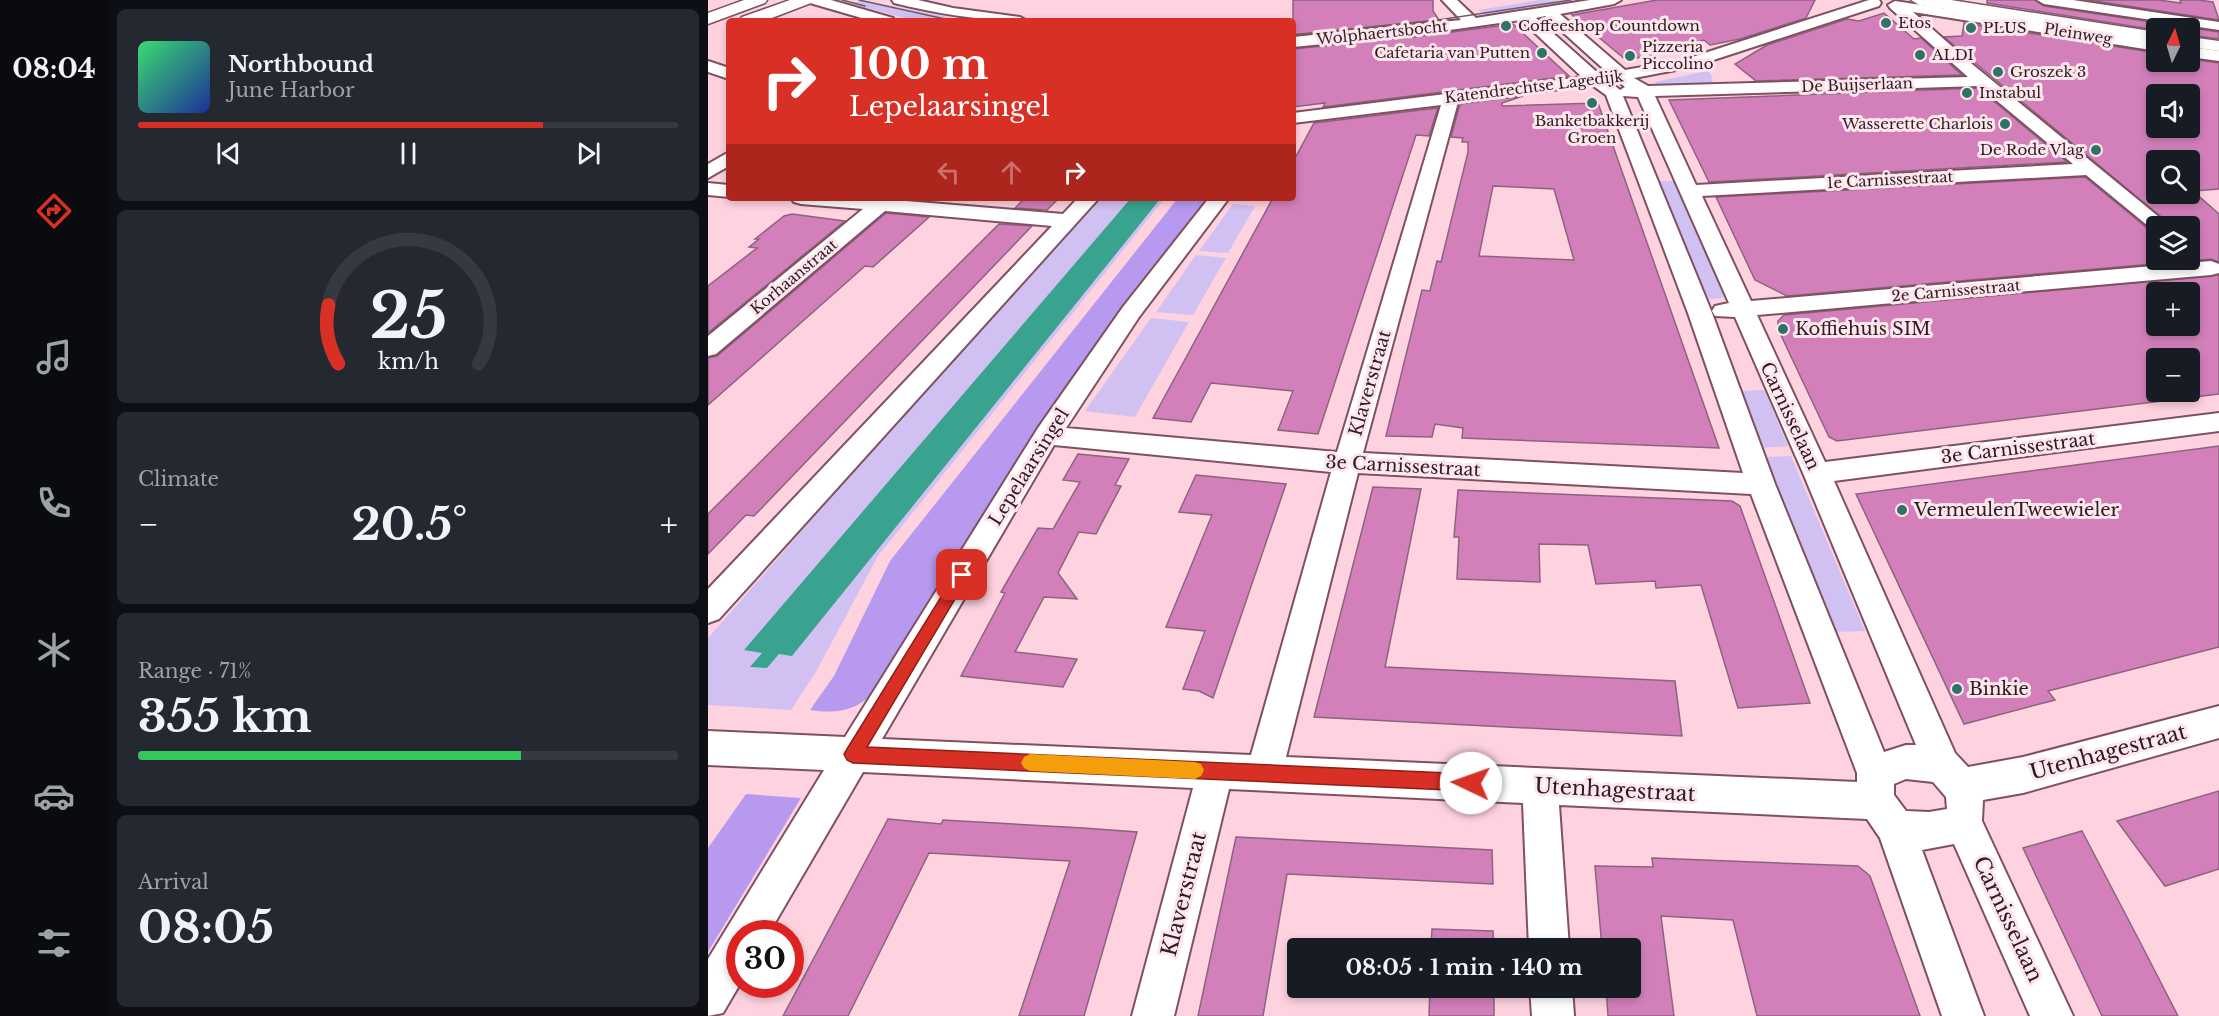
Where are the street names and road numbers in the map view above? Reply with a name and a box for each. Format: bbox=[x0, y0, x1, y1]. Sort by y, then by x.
street label: Wolphaertsbocht bbox=[1314, 16, 1449, 49]
street label: Pleinweg bbox=[2043, 19, 2115, 48]
street label: Katendrechtse Lagedijk bbox=[1444, 66, 1625, 107]
street label: De Buijserlaan bbox=[1801, 73, 1913, 96]
street label: 1e Carnissestraat bbox=[1826, 167, 1954, 192]
street label: Korhaanstraat bbox=[746, 235, 841, 318]
street label: 2e Carnissestraat bbox=[1891, 275, 2021, 306]
street label: Klaverstraat bbox=[1344, 327, 1396, 439]
street label: Carnisselaan bbox=[1755, 359, 1825, 473]
street label: Lepelaarsingel bbox=[984, 404, 1074, 530]
street label: 3e Carnissestraat bbox=[1940, 428, 2096, 468]
street label: 3e Carnissestraat bbox=[1325, 451, 1481, 481]
street label: Utenhagestraat bbox=[2027, 719, 2189, 785]
street label: Utenhagestraat bbox=[1534, 773, 1696, 807]
street label: Klaverstraat bbox=[1156, 829, 1212, 959]
street label: Carnisselaan bbox=[1968, 852, 2048, 986]

